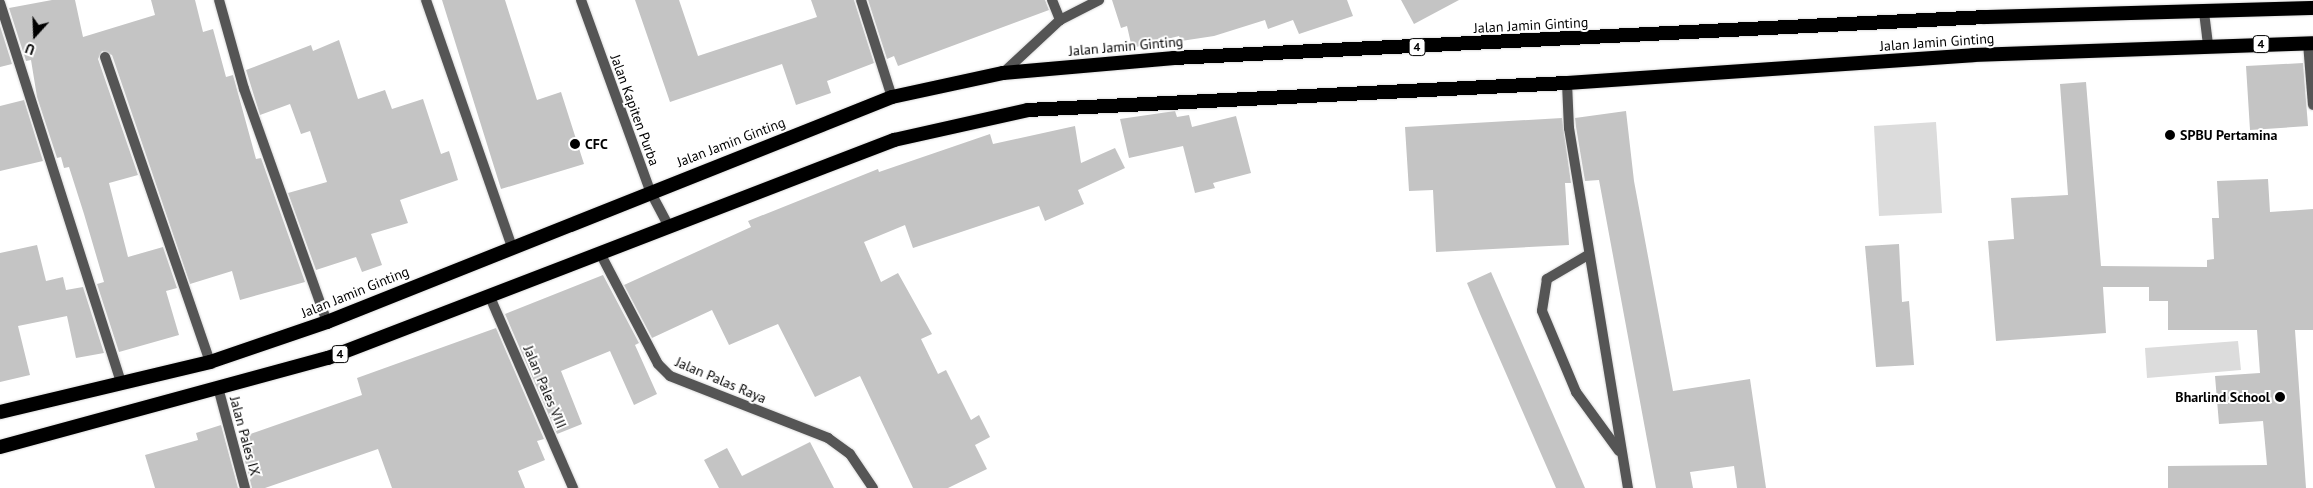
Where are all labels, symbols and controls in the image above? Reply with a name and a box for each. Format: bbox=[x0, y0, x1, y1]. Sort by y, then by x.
north arrow bbox=[10, 10, 60, 60]
street label: Jalan Jamin Ginting bbox=[1473, 14, 1589, 36]
street label: Jalan Jamin Ginting bbox=[1879, 30, 1995, 54]
street label: Jalan Jamin Ginting bbox=[1068, 33, 1184, 59]
road number: 4 bbox=[2252, 34, 2270, 54]
road number: 4 bbox=[1408, 38, 1426, 56]
text: U bbox=[23, 39, 37, 59]
street label: Jalan Kapiten Purba bbox=[607, 52, 663, 168]
street label: Jalan Jamin Ginting bbox=[674, 114, 788, 170]
place label: SPBU Pertamina bbox=[2180, 127, 2277, 143]
marker: SPBU Pertamina bbox=[2164, 129, 2176, 141]
place label: CFC bbox=[585, 136, 608, 152]
marker: CFC bbox=[569, 138, 581, 150]
street label: Jalan Jamin Ginting bbox=[299, 263, 411, 321]
street label: Jalan Pales VIII bbox=[520, 343, 570, 431]
road number: 4 bbox=[331, 344, 349, 364]
street label: Jalan Palas Raya bbox=[673, 353, 769, 407]
place label: Bharlind School bbox=[2175, 389, 2270, 405]
marker: Bharlind School bbox=[2274, 391, 2286, 403]
street label: Jalan Pales IX bbox=[226, 395, 264, 477]

